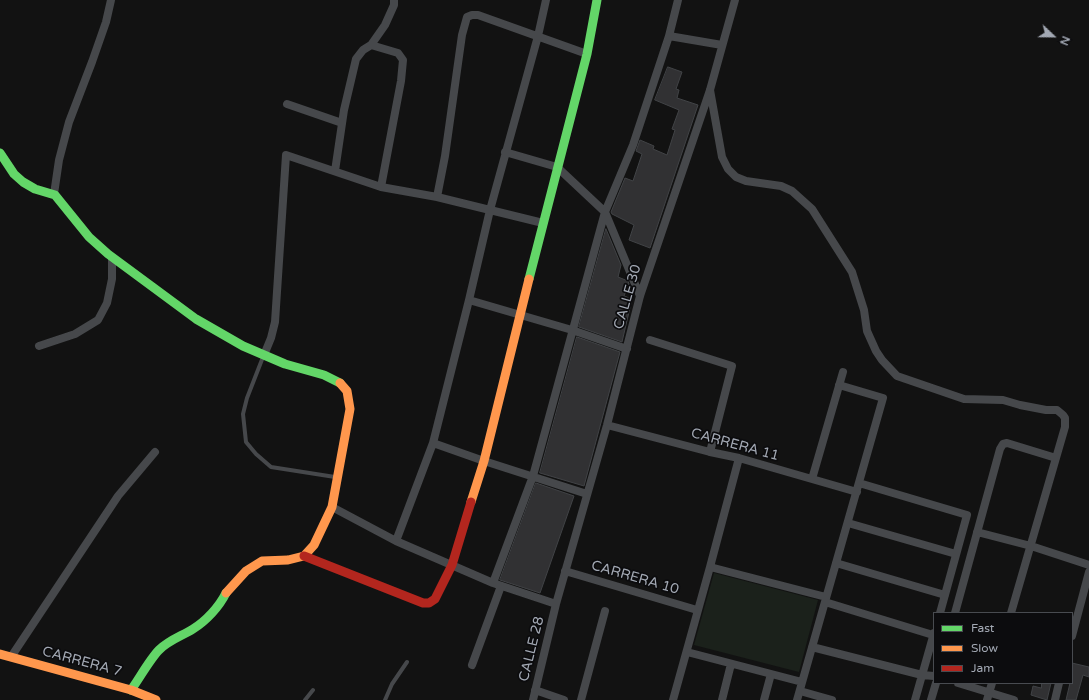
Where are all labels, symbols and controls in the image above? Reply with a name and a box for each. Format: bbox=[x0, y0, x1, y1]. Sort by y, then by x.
north arrow bbox=[1033, 16, 1073, 56]
text: N bbox=[1057, 34, 1072, 47]
street label: CALLE 30 bbox=[611, 263, 645, 331]
street label: CARRERA 11 bbox=[689, 425, 781, 465]
street label: CARRERA 10 bbox=[589, 557, 681, 599]
legend bbox=[933, 612, 1073, 684]
street label: CALLE 28 bbox=[516, 615, 548, 683]
text: Fast bbox=[971, 621, 994, 635]
text: Slow bbox=[971, 641, 998, 655]
street label: CARRERA 7 bbox=[40, 643, 124, 681]
text: Jam bbox=[971, 661, 994, 675]

